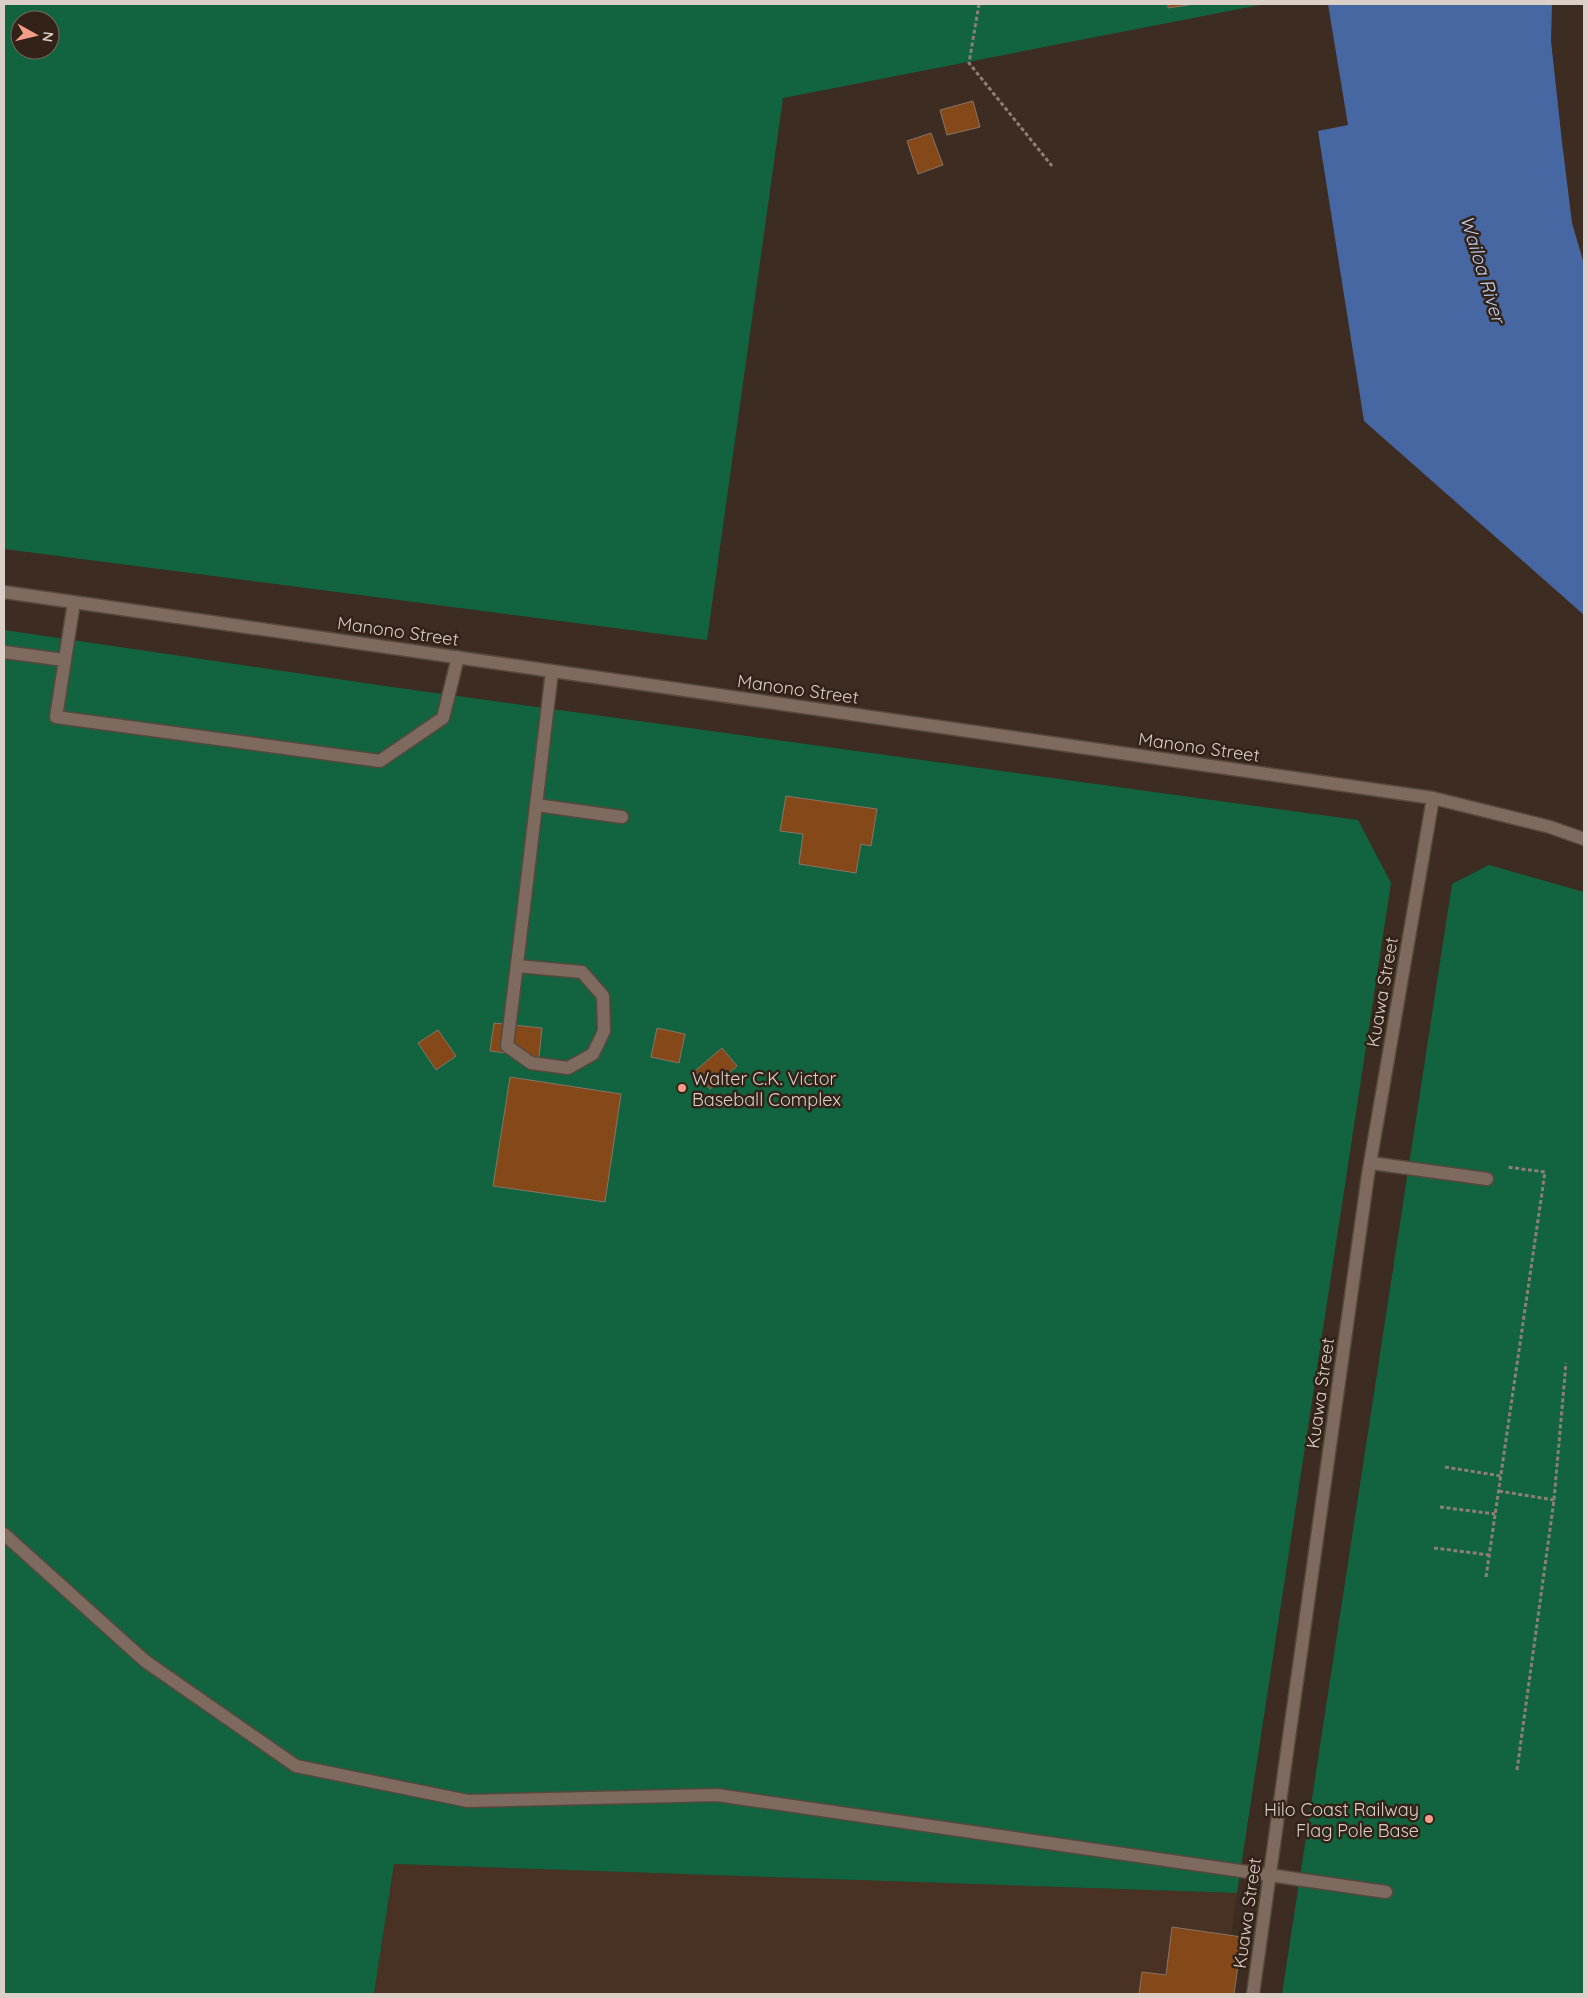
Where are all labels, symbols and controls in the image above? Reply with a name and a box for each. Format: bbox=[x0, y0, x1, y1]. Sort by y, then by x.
north arrow bbox=[10, 10, 60, 60]
text: N bbox=[38, 30, 58, 43]
water label: Wailoa River bbox=[1455, 212, 1511, 328]
street label: Manono Street bbox=[336, 611, 460, 651]
street label: Manono Street bbox=[736, 669, 860, 709]
street label: Manono Street bbox=[1137, 727, 1261, 767]
street label: Kuawa Street bbox=[1361, 935, 1403, 1049]
place label: Walter C.K. Victor Baseball Complex bbox=[692, 1067, 841, 1111]
marker: Walter C.K. Victor Baseball Complex bbox=[676, 1082, 688, 1094]
street label: Kuawa Street bbox=[1301, 1336, 1339, 1450]
place label: Hilo Coast Railway Flag Pole Base bbox=[1264, 1798, 1419, 1842]
marker: Hilo Coast Railway Flag Pole Base bbox=[1423, 1813, 1435, 1825]
street label: Kuawa Street bbox=[1228, 1856, 1266, 1970]

